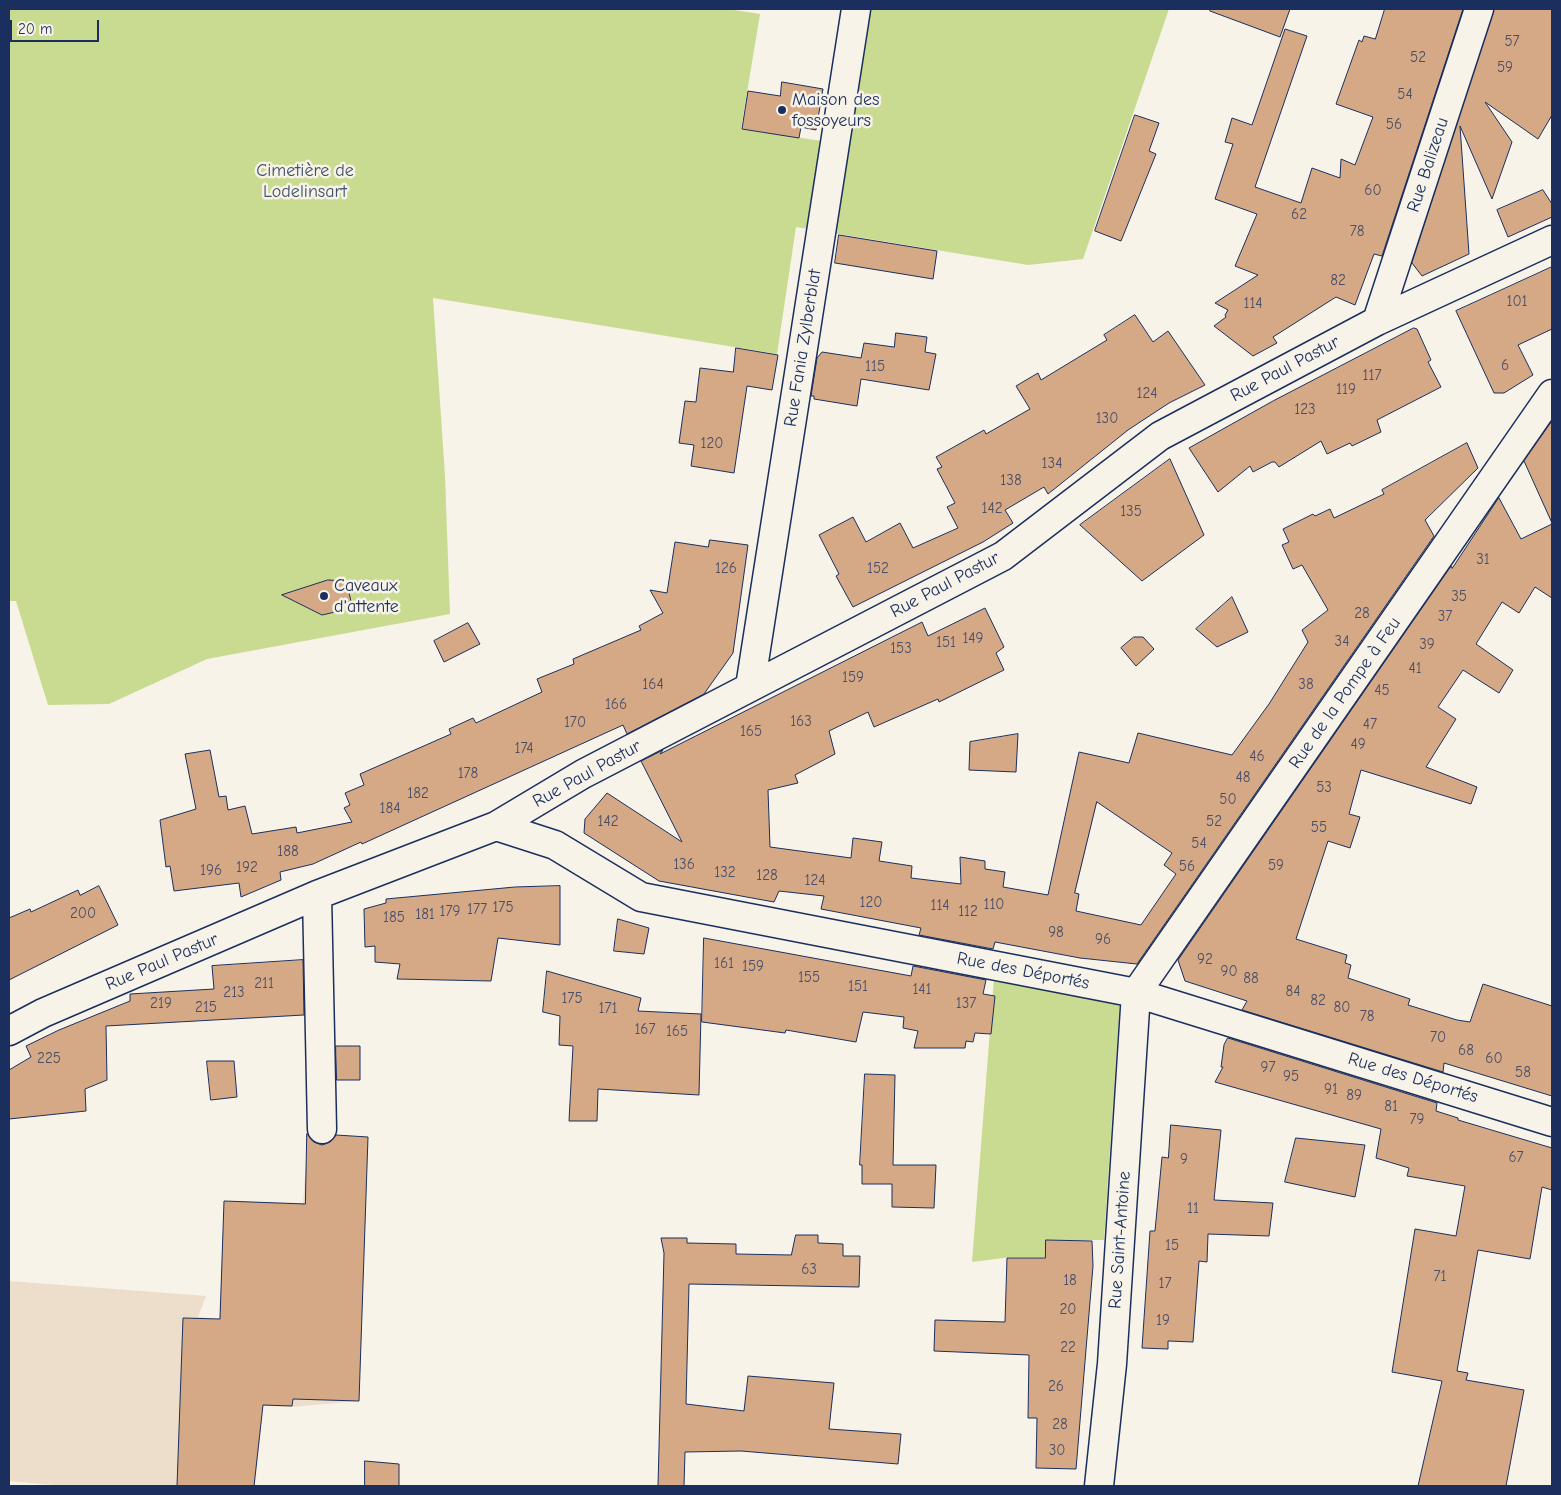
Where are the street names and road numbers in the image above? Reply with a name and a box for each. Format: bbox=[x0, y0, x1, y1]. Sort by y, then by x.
street label: Rue Balizeau bbox=[1403, 115, 1453, 215]
street label: Rue Fania Zylberblat bbox=[780, 268, 826, 428]
street label: Rue Paul Pastur bbox=[1227, 331, 1343, 407]
street label: Rue Paul Pastur bbox=[887, 547, 1003, 623]
street label: Rue de la Pompe à Feu bbox=[1285, 613, 1405, 773]
street label: Rue Paul Pastur bbox=[529, 735, 645, 813]
street label: Rue Paul Pastur bbox=[102, 929, 222, 995]
street label: Rue des Déportés bbox=[955, 948, 1091, 994]
street label: Rue des Déportés bbox=[1345, 1048, 1481, 1108]
street label: Rue Saint-Antoine bbox=[1104, 1170, 1136, 1310]

